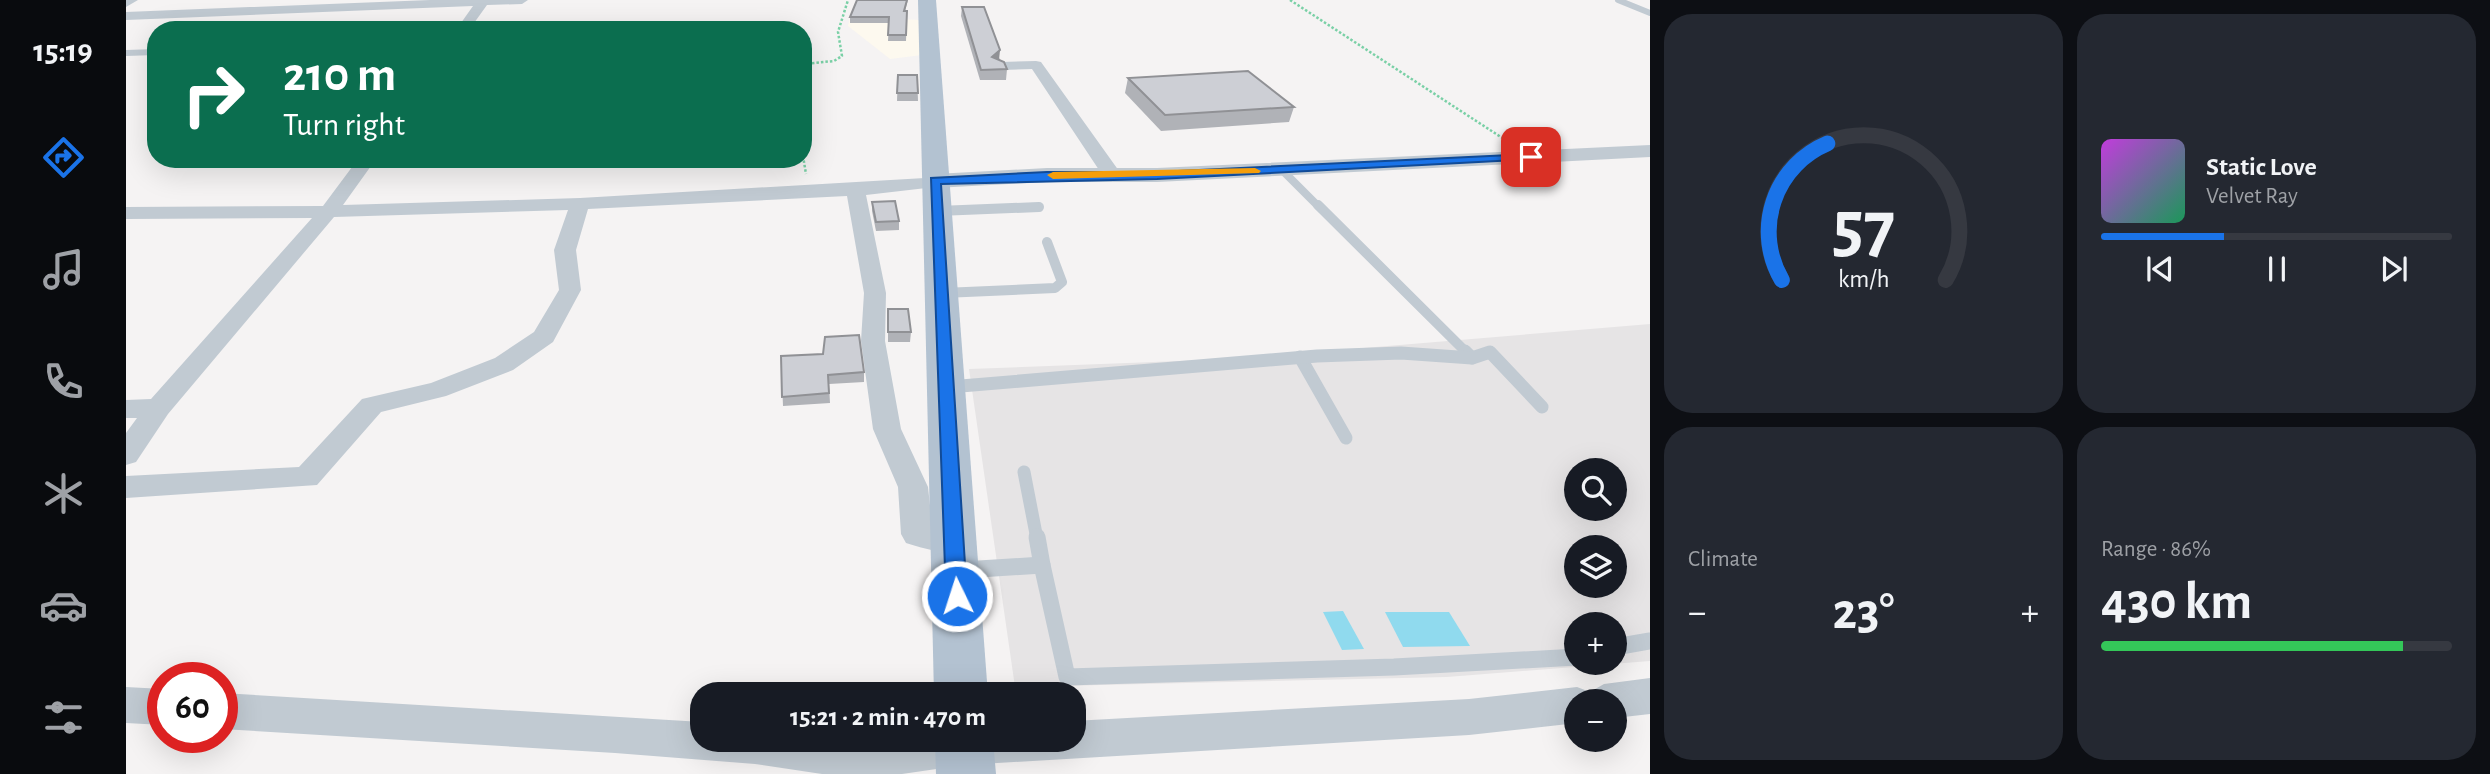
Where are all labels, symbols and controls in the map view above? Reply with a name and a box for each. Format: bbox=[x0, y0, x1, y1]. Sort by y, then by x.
text: 15:19 bbox=[33, 35, 93, 67]
icon: right bbox=[168, 49, 259, 140]
text: 210 m bbox=[283, 51, 396, 100]
text: Turn right bbox=[283, 109, 405, 141]
pin bbox=[1501, 127, 1561, 187]
icon: directions bbox=[39, 133, 88, 182]
icon: arrive bbox=[1512, 138, 1550, 176]
text: Static Love bbox=[2206, 154, 2317, 180]
text: Velvet Ray bbox=[2206, 185, 2298, 208]
text: 57 bbox=[1832, 192, 1895, 265]
icon: music bbox=[39, 245, 88, 294]
icon: previous bbox=[2141, 250, 2179, 288]
icon: pause bbox=[2258, 250, 2296, 288]
icon: next bbox=[2375, 250, 2413, 288]
text: km/h bbox=[1838, 267, 1889, 292]
icon: phone bbox=[39, 357, 88, 406]
map controls bbox=[1564, 458, 1627, 752]
button: search bbox=[1564, 458, 1627, 521]
icon: climate bbox=[39, 469, 88, 518]
button: layers bbox=[1564, 535, 1627, 598]
text: Range · 86% bbox=[2101, 538, 2211, 561]
text: Climate bbox=[1688, 548, 1758, 571]
position arrow bbox=[920, 559, 994, 633]
text: 430 km bbox=[2101, 576, 2252, 628]
icon: car bbox=[39, 581, 88, 630]
text: 23° bbox=[1832, 586, 1895, 638]
text: − bbox=[1688, 594, 1706, 632]
text: + bbox=[2021, 594, 2039, 632]
button: + bbox=[1564, 612, 1627, 675]
speed limit sign: 60 bbox=[147, 662, 238, 753]
button: − bbox=[1564, 689, 1627, 752]
icon: filters bbox=[39, 693, 88, 742]
text: 15:21 · 2 min · 470 m bbox=[790, 704, 986, 730]

